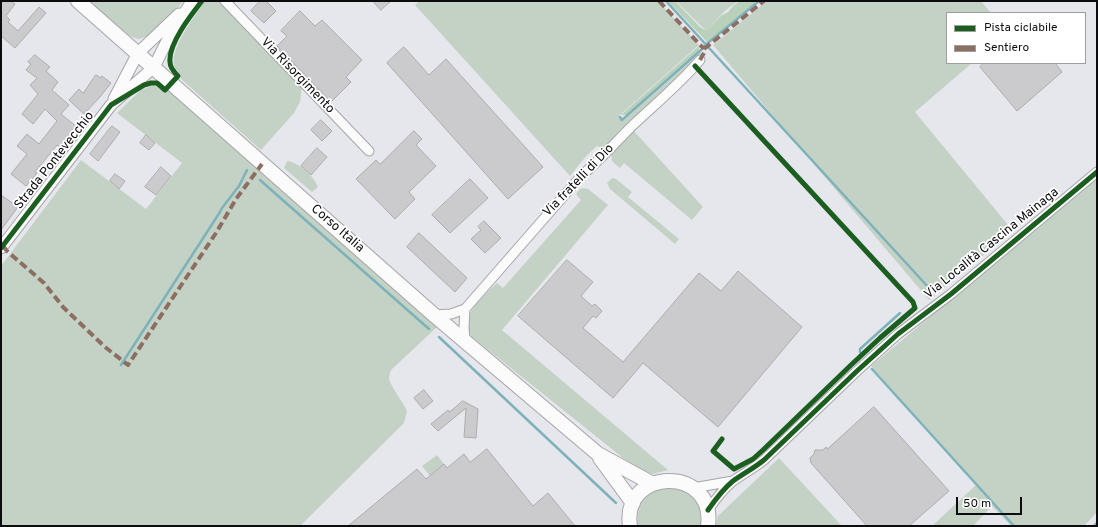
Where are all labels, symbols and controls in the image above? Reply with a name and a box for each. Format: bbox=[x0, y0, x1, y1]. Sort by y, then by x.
legend bbox=[946, 12, 1086, 64]
text: Pista ciclabile bbox=[984, 20, 1058, 36]
street label: Via Risorgimento bbox=[257, 35, 337, 117]
text: Sentiero bbox=[984, 40, 1029, 56]
street label: Strada Pontevecchio bbox=[12, 109, 98, 213]
street label: Via fratelli di Dio bbox=[540, 141, 618, 221]
street label: Via Località Cascina Mainaga bbox=[922, 185, 1062, 303]
street label: Corso Italia bbox=[307, 202, 367, 256]
scale bar bbox=[958, 489, 1024, 515]
text: 50 m bbox=[963, 496, 991, 512]

